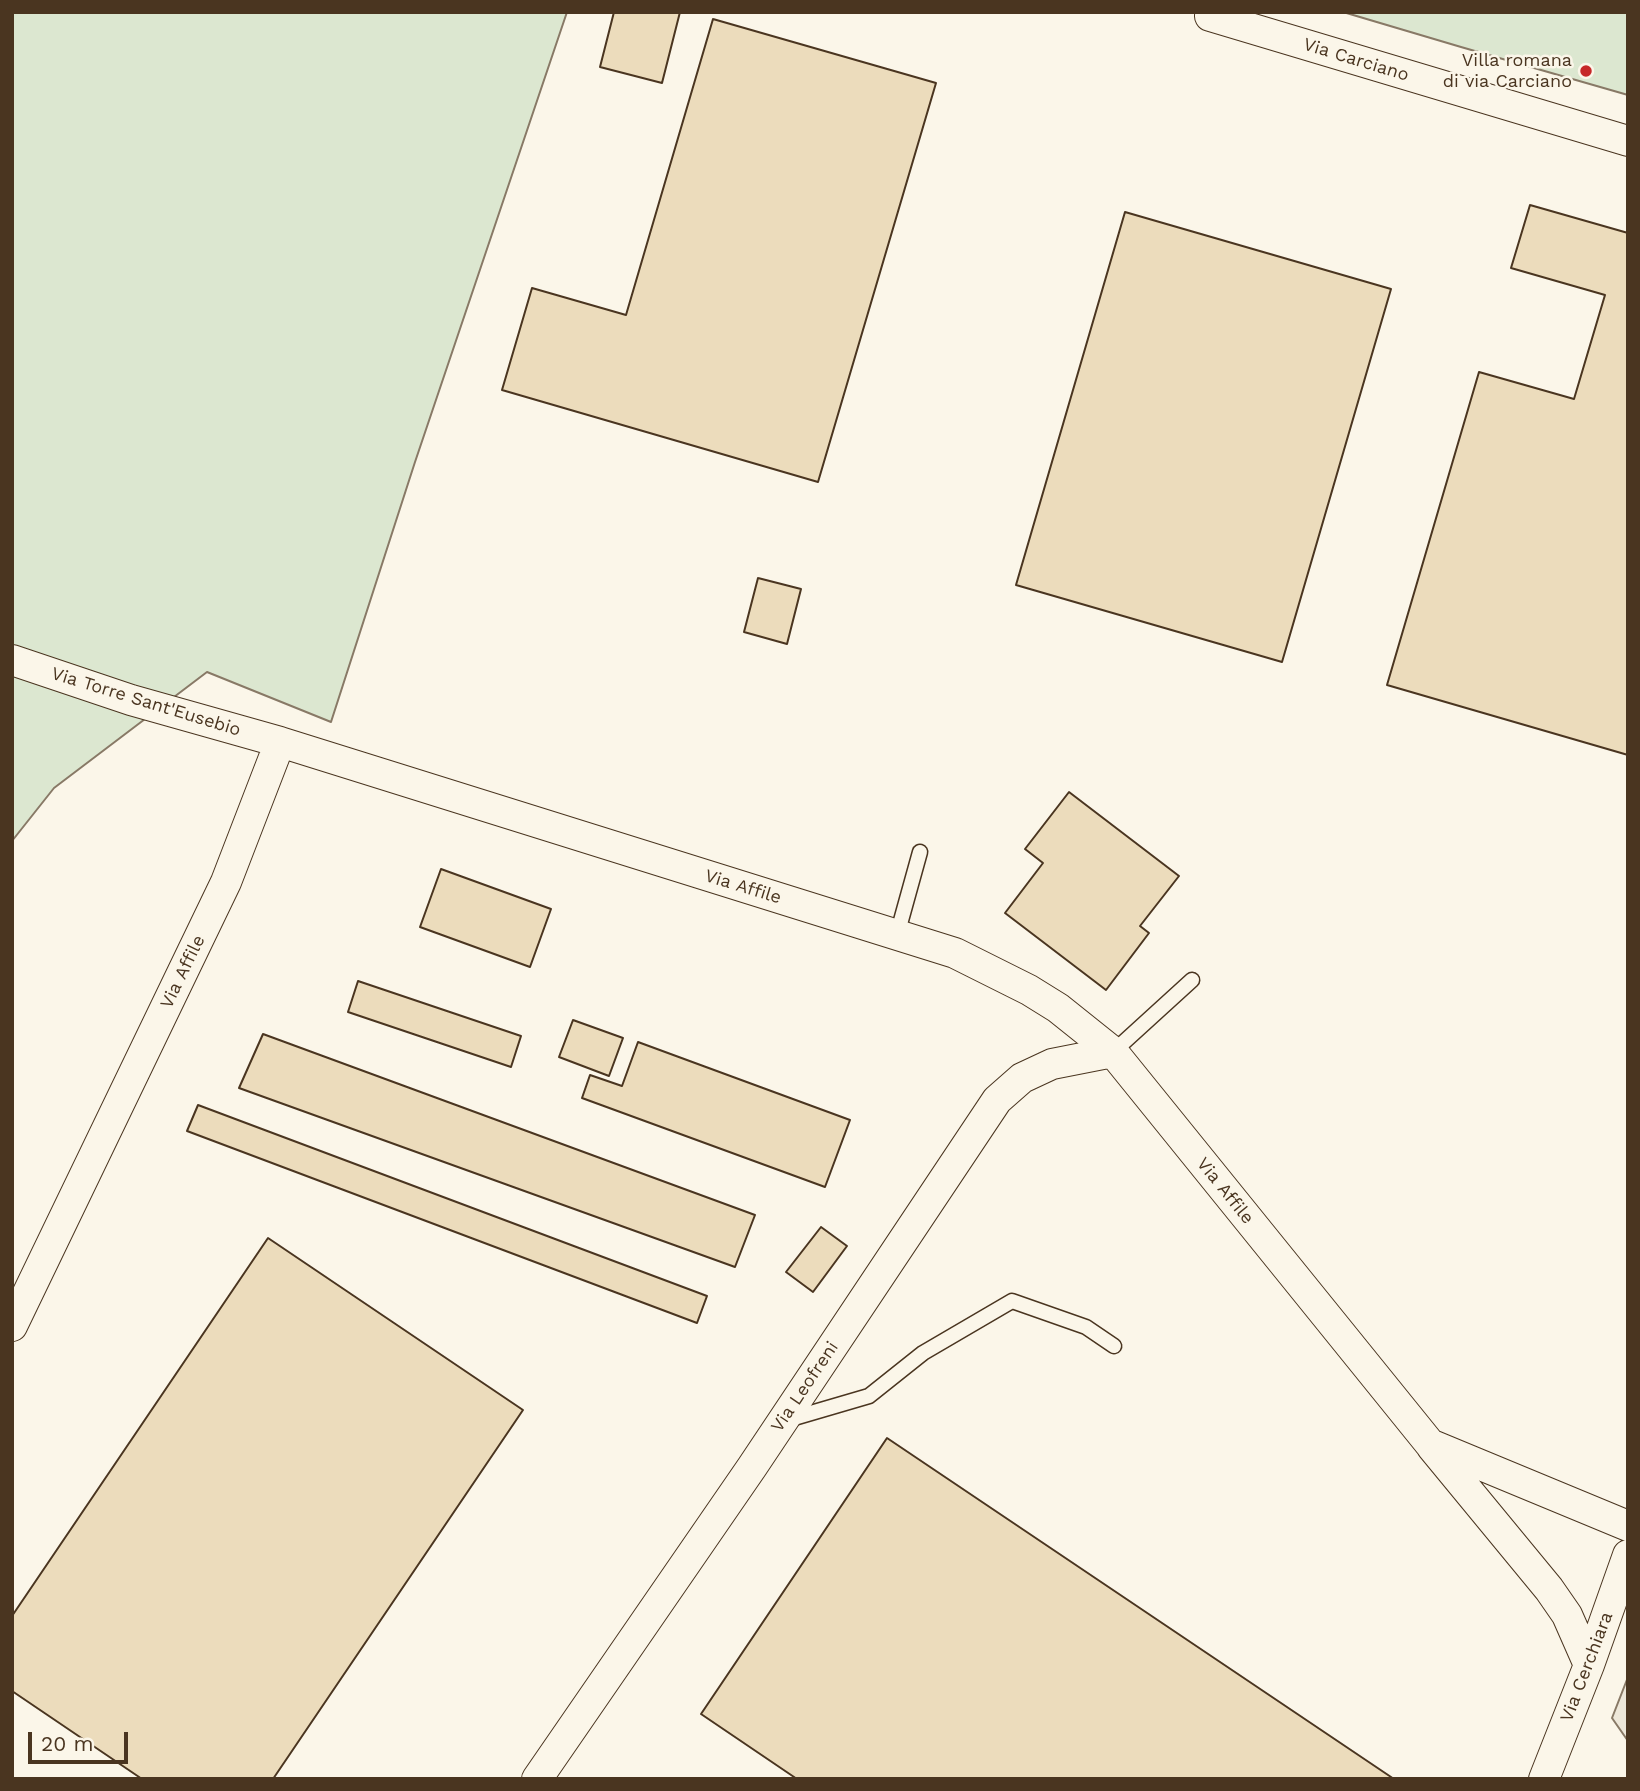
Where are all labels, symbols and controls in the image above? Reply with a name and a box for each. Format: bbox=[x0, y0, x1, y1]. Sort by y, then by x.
street label: Via Carciano bbox=[1301, 34, 1411, 86]
place label: Villa romana di via Carciano bbox=[1443, 50, 1572, 92]
marker: Villa romana di via Carciano bbox=[1578, 63, 1594, 79]
street label: Via Torre Sant'Eusebio bbox=[49, 663, 243, 741]
street label: Via Affile bbox=[702, 865, 784, 909]
street label: Via Affile bbox=[156, 932, 210, 1012]
street label: Via Affile bbox=[1192, 1153, 1258, 1229]
street label: Via Leofreni bbox=[767, 1338, 843, 1436]
street label: Via Cerchiara bbox=[1556, 1609, 1618, 1725]
scale bar bbox=[32, 1718, 131, 1762]
text: 20 m bbox=[41, 1731, 93, 1756]

